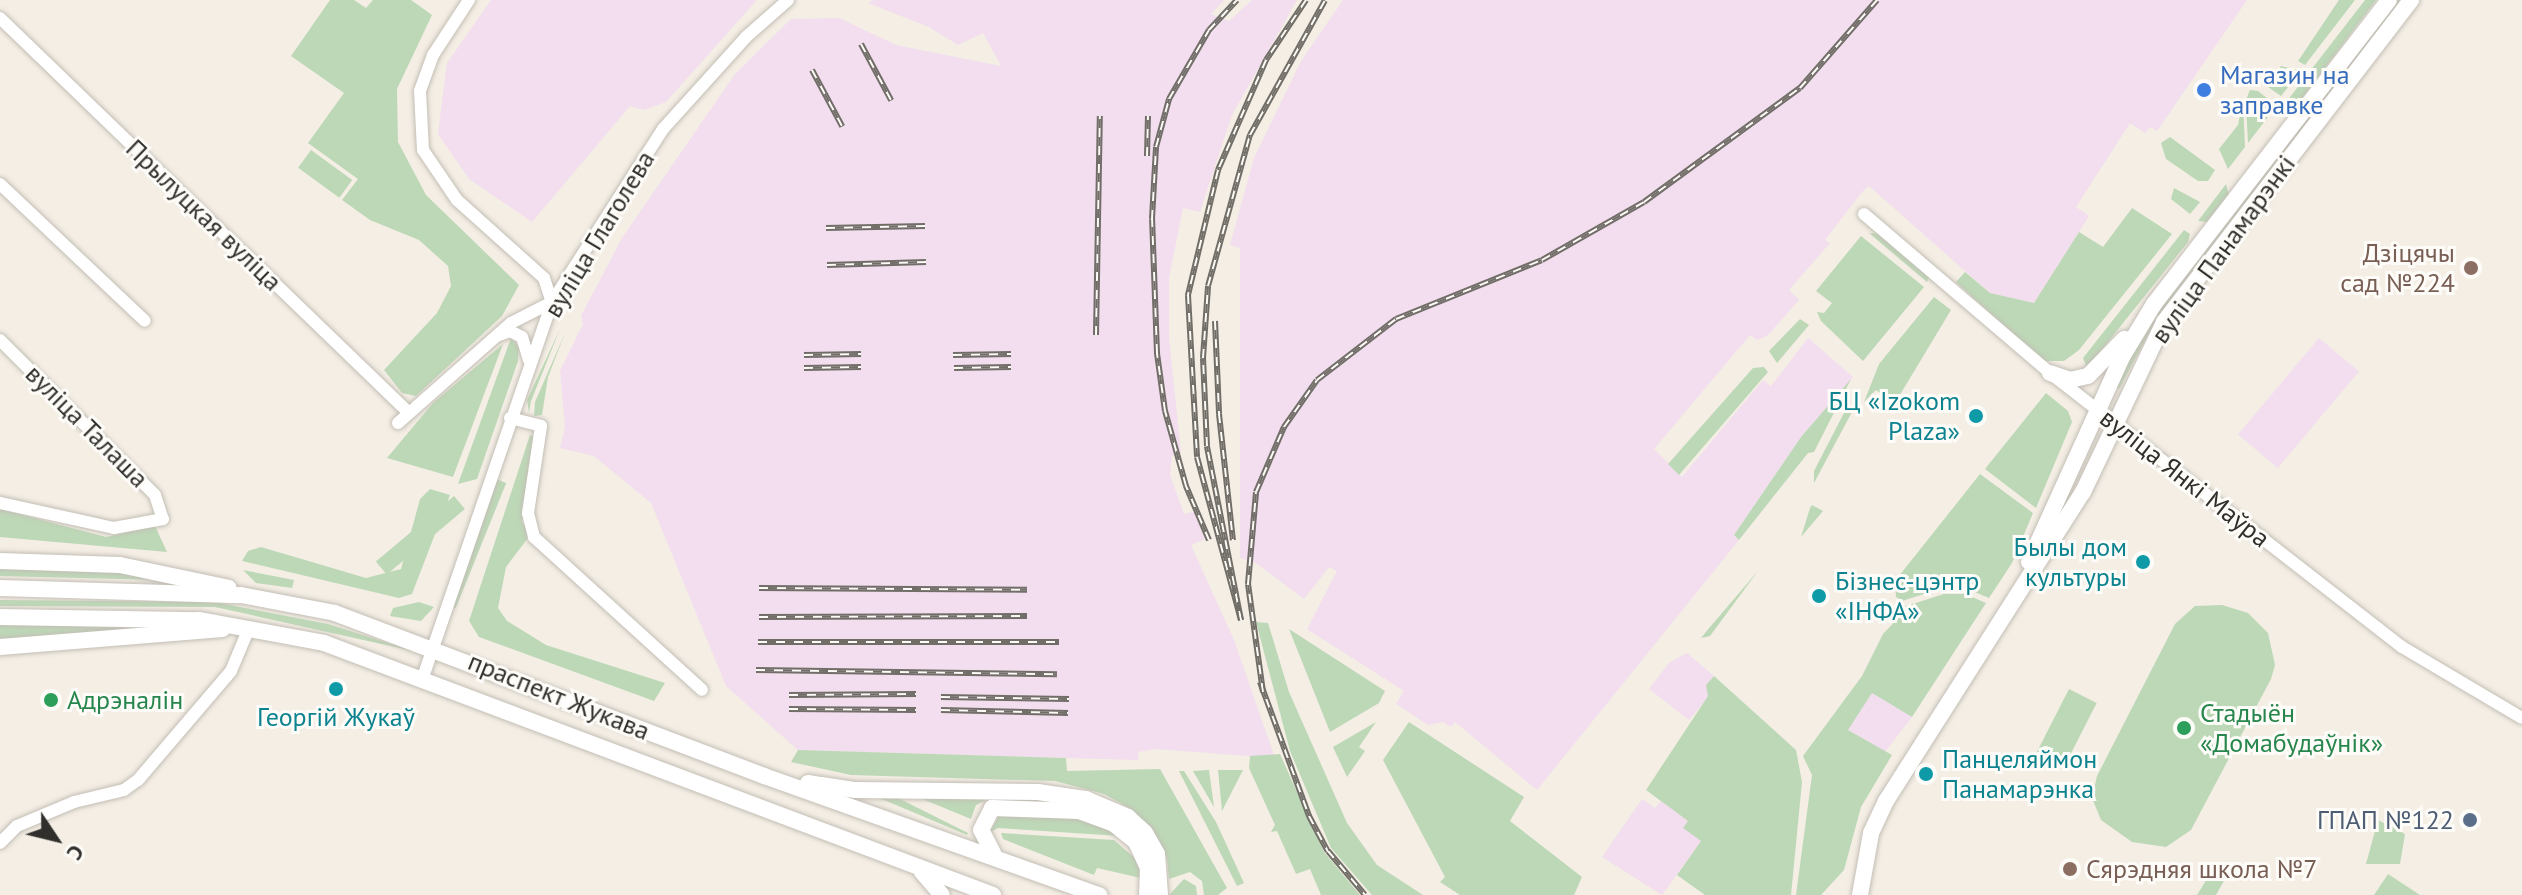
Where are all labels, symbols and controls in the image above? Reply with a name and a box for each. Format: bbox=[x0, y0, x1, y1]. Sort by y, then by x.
place label: Магазин на заправке bbox=[2220, 59, 2350, 120]
marker: Магазин на заправке bbox=[2195, 81, 2213, 99]
street label: Прылуцкая вуліца bbox=[120, 133, 288, 297]
street label: вуліца Глаголева bbox=[537, 145, 661, 323]
street label: вуліца Панамарэнкі bbox=[2144, 149, 2302, 349]
place label: Дзіцячы сад №224 bbox=[2340, 237, 2455, 298]
marker: Дзіцячы сад №224 bbox=[2462, 259, 2480, 277]
street label: вуліца Талаша bbox=[19, 358, 155, 494]
place label: БЦ «Izokom Plaza» bbox=[1829, 385, 1960, 446]
street label: вуліца Янкі Маўра bbox=[2094, 402, 2276, 554]
marker: БЦ «Izokom Plaza» bbox=[1967, 407, 1985, 425]
place label: Былы дом культуры bbox=[2014, 531, 2127, 592]
marker: Былы дом культуры bbox=[2134, 553, 2152, 571]
place label: Бізнес-цэнтр «ІНФА» bbox=[1835, 565, 1979, 626]
marker: Бізнес-цэнтр «ІНФА» bbox=[1810, 587, 1828, 605]
street label: праспект Жукава bbox=[463, 645, 655, 747]
marker: Георгій Жукаў bbox=[327, 680, 345, 698]
place label: Адрэналін bbox=[67, 684, 183, 716]
marker: Адрэналін bbox=[42, 691, 60, 709]
place label: Стадыён «Домабудаўнік» bbox=[2200, 697, 2383, 758]
place label: Георгій Жукаў bbox=[257, 701, 415, 733]
marker: Стадыён «Домабудаўнік» bbox=[2175, 719, 2193, 737]
place label: Панцеляймон Панамарэнка bbox=[1942, 743, 2097, 804]
marker: Панцеляймон Панамарэнка bbox=[1917, 765, 1935, 783]
north arrow bbox=[16, 799, 96, 879]
place label: ГПАП №122 bbox=[2317, 804, 2454, 836]
marker: ГПАП №122 bbox=[2461, 811, 2479, 829]
text: С bbox=[61, 840, 91, 866]
place label: Сярэдняя школа №7 bbox=[2086, 853, 2317, 885]
marker: Сярэдняя школа №7 bbox=[2061, 860, 2079, 878]

